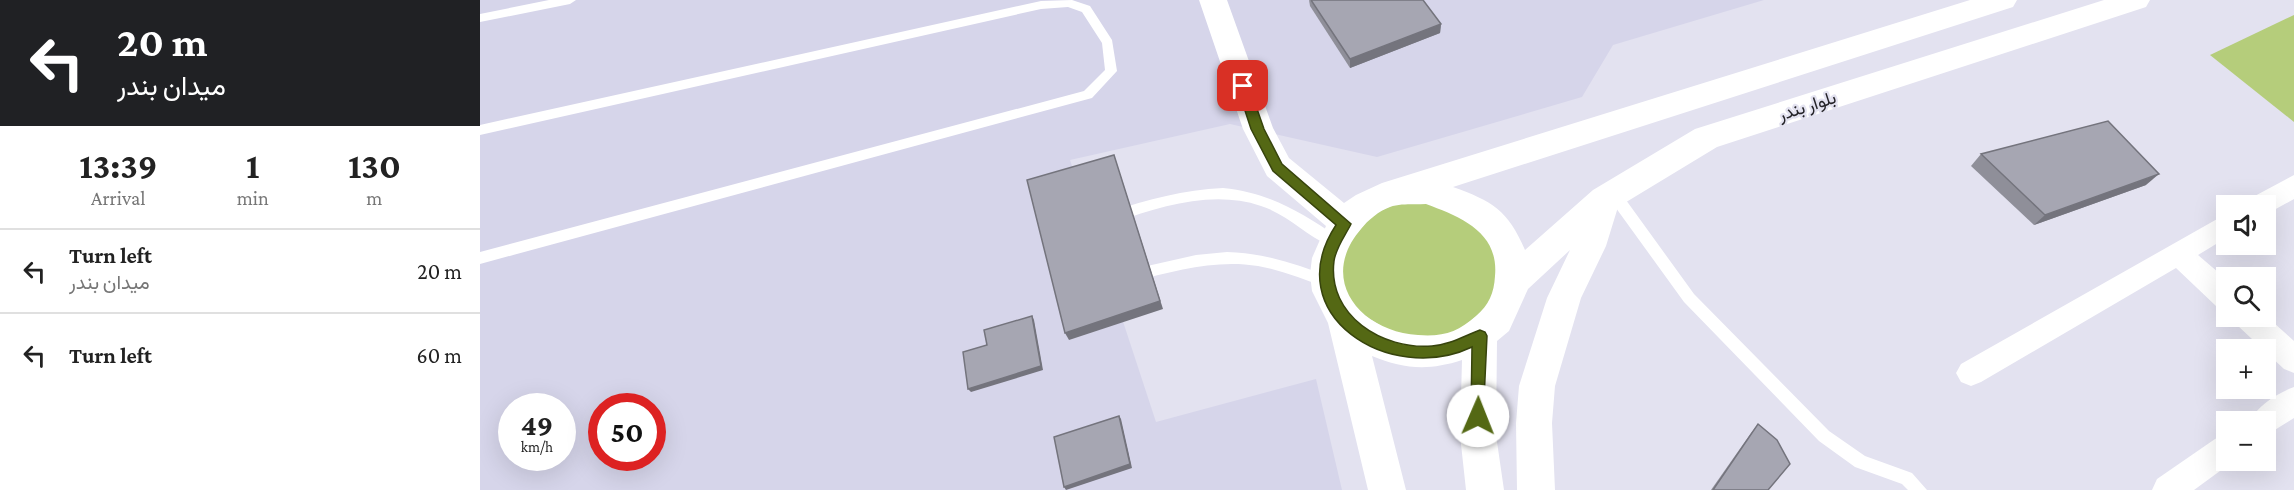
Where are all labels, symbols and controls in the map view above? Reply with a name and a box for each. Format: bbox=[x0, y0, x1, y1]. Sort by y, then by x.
text: 20 m bbox=[117, 18, 208, 65]
icon: left bbox=[18, 24, 96, 102]
pin bbox=[1217, 60, 1268, 111]
icon: arrive bbox=[1226, 69, 1259, 102]
text: میدان بندر bbox=[117, 71, 226, 101]
street label: بلوار بندر bbox=[1774, 87, 1839, 126]
text: 13:39 bbox=[79, 146, 157, 186]
text: 1 bbox=[246, 146, 259, 186]
text: 130 bbox=[348, 146, 401, 186]
text: Arrival bbox=[91, 187, 146, 209]
text: min bbox=[237, 187, 269, 209]
text: m bbox=[366, 187, 382, 209]
map controls bbox=[2216, 195, 2276, 471]
button: sound bbox=[2216, 195, 2276, 255]
text: Turn left bbox=[69, 243, 152, 268]
icon: left bbox=[18, 255, 51, 288]
text: 20 m bbox=[417, 259, 462, 284]
button: search bbox=[2216, 267, 2276, 327]
text: میدان بندر bbox=[69, 271, 150, 293]
icon: left bbox=[18, 339, 51, 372]
button: + bbox=[2216, 339, 2276, 399]
text: Turn left bbox=[69, 343, 152, 368]
text: 60 m bbox=[417, 343, 462, 368]
position arrow bbox=[1446, 384, 1510, 448]
speed limit sign: 50 bbox=[588, 393, 666, 471]
text: 49 bbox=[521, 408, 553, 441]
button: − bbox=[2216, 411, 2276, 471]
text: km/h bbox=[521, 439, 553, 455]

